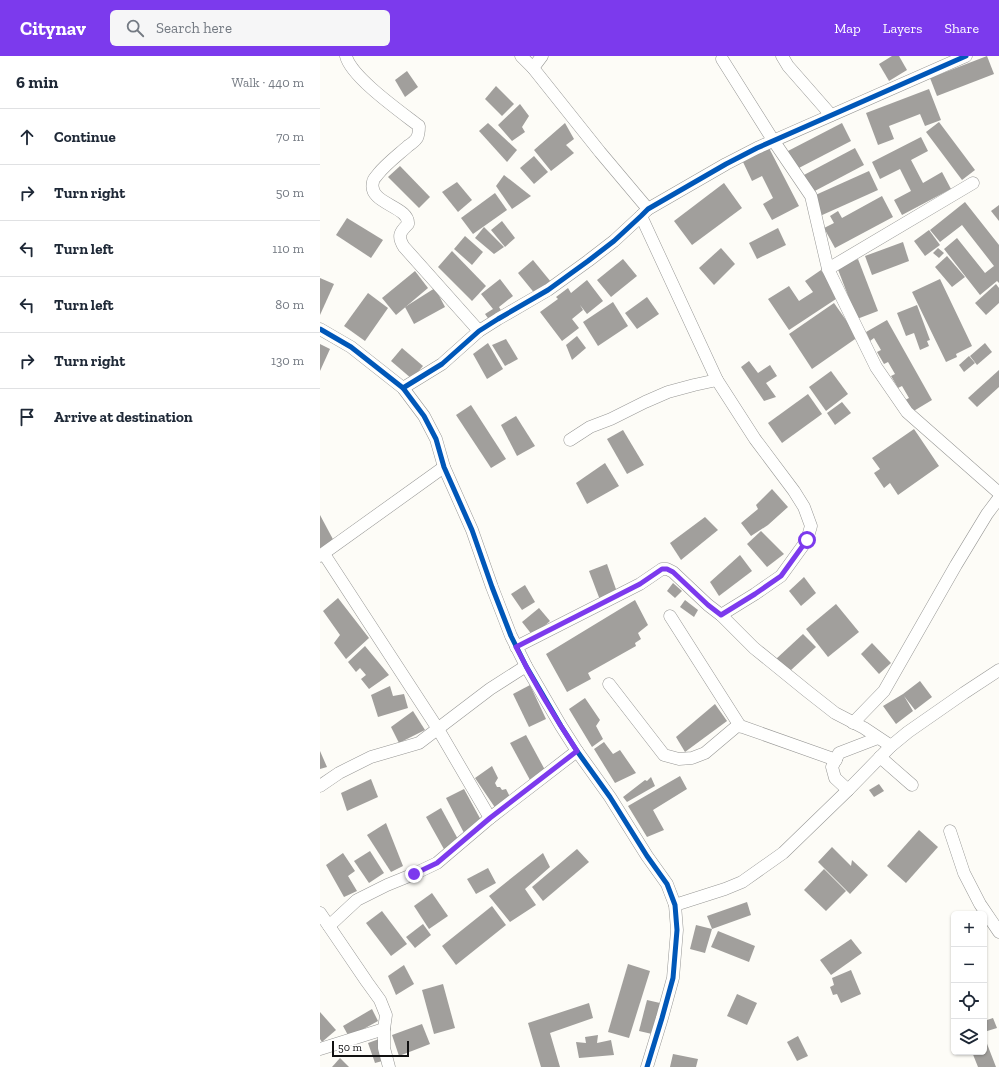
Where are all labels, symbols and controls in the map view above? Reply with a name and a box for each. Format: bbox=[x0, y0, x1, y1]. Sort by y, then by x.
search box bbox=[110, 10, 390, 46]
text: Citynav bbox=[20, 17, 86, 40]
icon: search bbox=[124, 17, 146, 39]
text: Search here bbox=[156, 19, 232, 37]
text: Map bbox=[834, 20, 861, 37]
text: Layers bbox=[883, 20, 922, 37]
text: Share bbox=[944, 20, 979, 37]
text: 6 min bbox=[16, 72, 58, 92]
text: Walk · 440 m bbox=[232, 75, 304, 90]
icon: ahead bbox=[16, 126, 38, 148]
text: Continue bbox=[54, 128, 116, 146]
text: 70 m bbox=[276, 129, 304, 144]
icon: right bbox=[16, 182, 38, 204]
text: Turn right bbox=[54, 184, 125, 202]
text: 50 m bbox=[276, 185, 304, 200]
icon: left bbox=[16, 238, 38, 260]
text: Turn left bbox=[54, 240, 114, 258]
text: 110 m bbox=[272, 241, 304, 256]
icon: left bbox=[16, 294, 38, 316]
text: Turn left bbox=[54, 296, 114, 314]
text: 80 m bbox=[275, 297, 304, 312]
icon: right bbox=[16, 350, 38, 372]
text: Turn right bbox=[54, 352, 125, 370]
text: 130 m bbox=[271, 353, 304, 368]
icon: arrive bbox=[16, 406, 38, 428]
text: Arrive at destination bbox=[54, 408, 193, 426]
route start bbox=[798, 531, 816, 549]
route end bbox=[405, 865, 423, 883]
map controls bbox=[951, 911, 987, 1055]
button: + bbox=[951, 911, 987, 947]
button: − bbox=[951, 947, 987, 983]
button: locate bbox=[951, 983, 987, 1019]
button: layers bbox=[951, 1019, 987, 1055]
scale bar bbox=[332, 1039, 409, 1058]
text: 50 m bbox=[338, 1041, 362, 1054]

